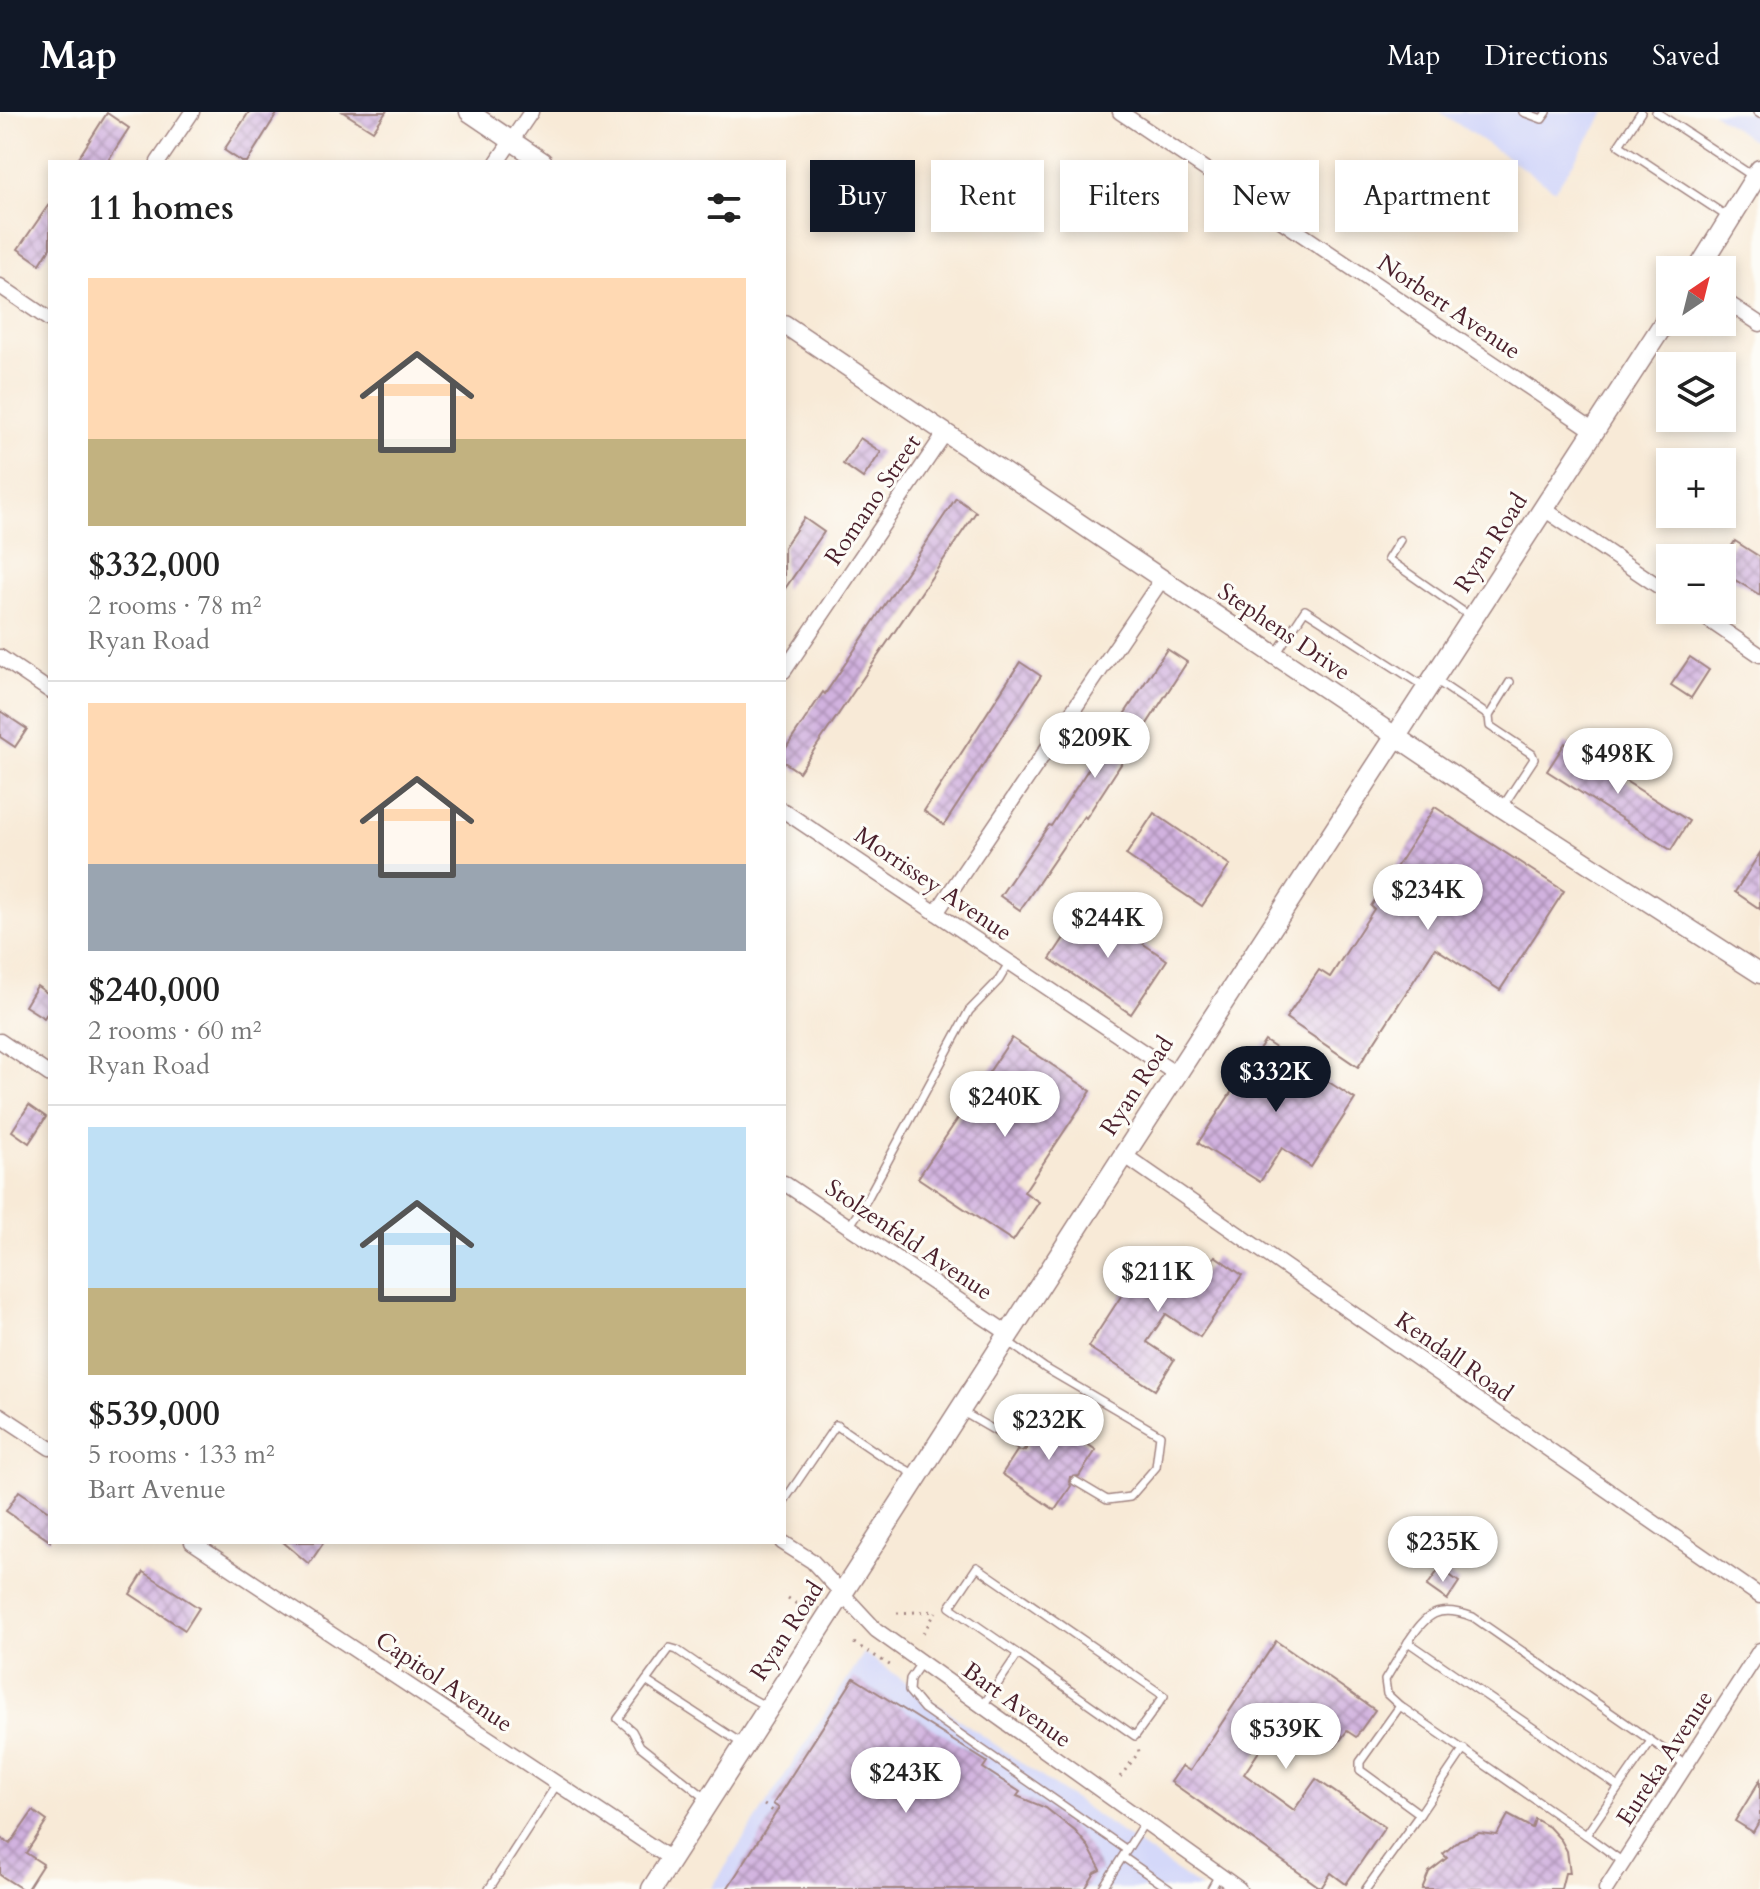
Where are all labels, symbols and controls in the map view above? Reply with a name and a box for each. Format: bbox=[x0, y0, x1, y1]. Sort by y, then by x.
text: Map bbox=[40, 30, 117, 82]
text: Map bbox=[1387, 37, 1441, 75]
text: Directions bbox=[1485, 37, 1608, 75]
text: Saved bbox=[1652, 37, 1720, 75]
chip: Buy bbox=[810, 160, 915, 232]
chip: Rent bbox=[931, 160, 1044, 232]
chip: Filters bbox=[1060, 160, 1188, 232]
chip: New bbox=[1204, 160, 1319, 232]
chip: Apartment bbox=[1335, 160, 1518, 232]
text: 11 homes bbox=[88, 185, 234, 231]
icon: filters bbox=[702, 186, 746, 230]
street label: Norbert Avenue bbox=[1371, 247, 1527, 367]
north arrow bbox=[1656, 256, 1736, 336]
map controls bbox=[1656, 256, 1736, 624]
icon: home bbox=[345, 330, 489, 474]
button: layers bbox=[1656, 352, 1736, 432]
street label: Romano Street bbox=[817, 428, 929, 572]
button: + bbox=[1656, 448, 1736, 528]
street label: Ryan Road bbox=[1447, 487, 1536, 599]
text: $332,000 bbox=[88, 542, 220, 588]
button: − bbox=[1656, 544, 1736, 624]
street label: Stephens Drive bbox=[1211, 575, 1357, 689]
text: 2 rooms · 78 m² bbox=[88, 588, 261, 623]
text: Ryan Road bbox=[88, 623, 210, 658]
pin: $209K bbox=[1039, 712, 1151, 780]
text: $209K bbox=[1058, 720, 1132, 755]
pin: $498K bbox=[1562, 728, 1674, 796]
text: $498K bbox=[1581, 736, 1655, 771]
icon: home bbox=[345, 755, 489, 899]
street label: Morrissey Avenue bbox=[848, 819, 1018, 949]
pin: $234K bbox=[1372, 864, 1484, 932]
text: $234K bbox=[1391, 872, 1465, 907]
pin: $244K bbox=[1052, 892, 1164, 960]
text: $244K bbox=[1071, 900, 1145, 935]
text: $240,000 bbox=[88, 967, 220, 1013]
text: 2 rooms · 60 m² bbox=[88, 1013, 261, 1048]
street label: Ryan Road bbox=[1093, 1030, 1182, 1142]
pin: $332K bbox=[1220, 1046, 1332, 1114]
text: Ryan Road bbox=[88, 1048, 210, 1083]
text: $332K bbox=[1239, 1054, 1313, 1089]
pin: $240K bbox=[949, 1071, 1061, 1139]
text: $240K bbox=[968, 1079, 1042, 1114]
street label: Stolzenfeld Avenue bbox=[819, 1172, 999, 1308]
icon: home bbox=[345, 1179, 489, 1323]
pin: $211K bbox=[1102, 1246, 1214, 1314]
text: $211K bbox=[1121, 1254, 1195, 1289]
street label: Kendall Road bbox=[1388, 1304, 1520, 1410]
text: $539,000 bbox=[88, 1391, 220, 1437]
pin: $232K bbox=[993, 1394, 1105, 1462]
text: $232K bbox=[1012, 1402, 1086, 1437]
text: 5 rooms · 133 m² bbox=[88, 1437, 275, 1472]
text: Bart Avenue bbox=[88, 1472, 226, 1507]
pin: $235K bbox=[1387, 1516, 1499, 1584]
text: $235K bbox=[1406, 1524, 1480, 1559]
street label: Ryan Road bbox=[743, 1575, 832, 1687]
street label: Capitol Avenue bbox=[369, 1624, 519, 1740]
street label: Bart Avenue bbox=[956, 1654, 1078, 1756]
street label: Eureka Avenue bbox=[1609, 1684, 1721, 1832]
pin: $539K bbox=[1230, 1703, 1342, 1771]
text: $539K bbox=[1249, 1711, 1323, 1746]
pin: $243K bbox=[850, 1747, 962, 1815]
text: $243K bbox=[869, 1755, 943, 1790]

